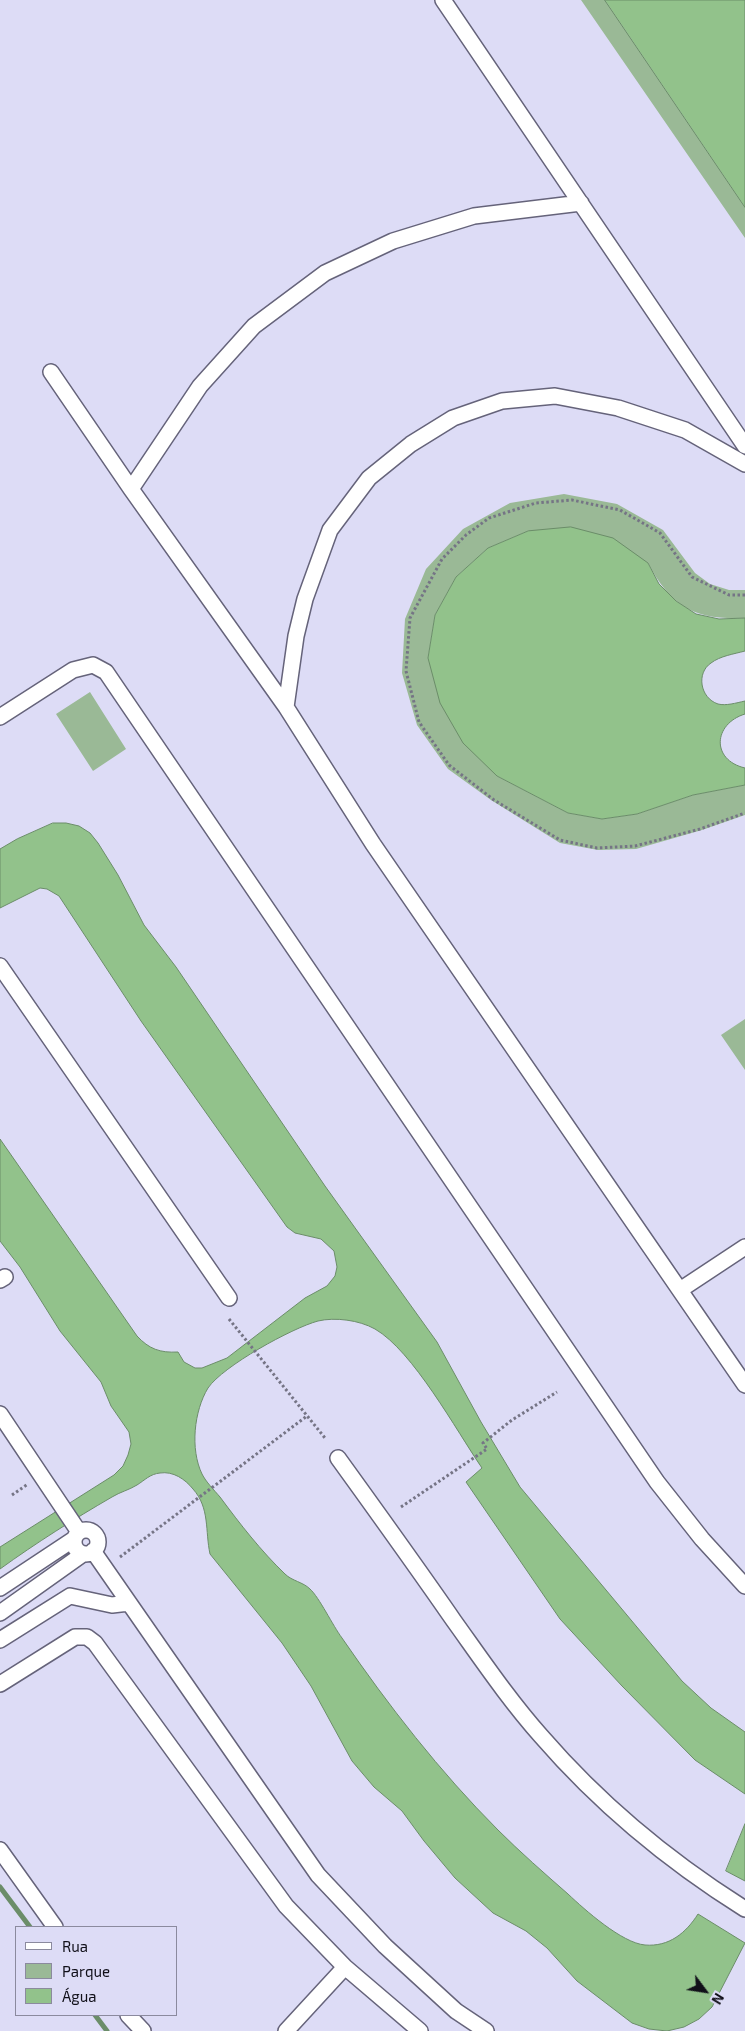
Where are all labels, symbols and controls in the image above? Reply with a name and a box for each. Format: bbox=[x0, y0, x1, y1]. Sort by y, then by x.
legend bbox=[15, 1926, 178, 2016]
text: Rua bbox=[62, 1937, 88, 1955]
text: Parque bbox=[62, 1962, 110, 1980]
north arrow bbox=[680, 1966, 730, 2016]
text: Água bbox=[62, 1987, 97, 2005]
text: N bbox=[708, 1990, 728, 2008]

